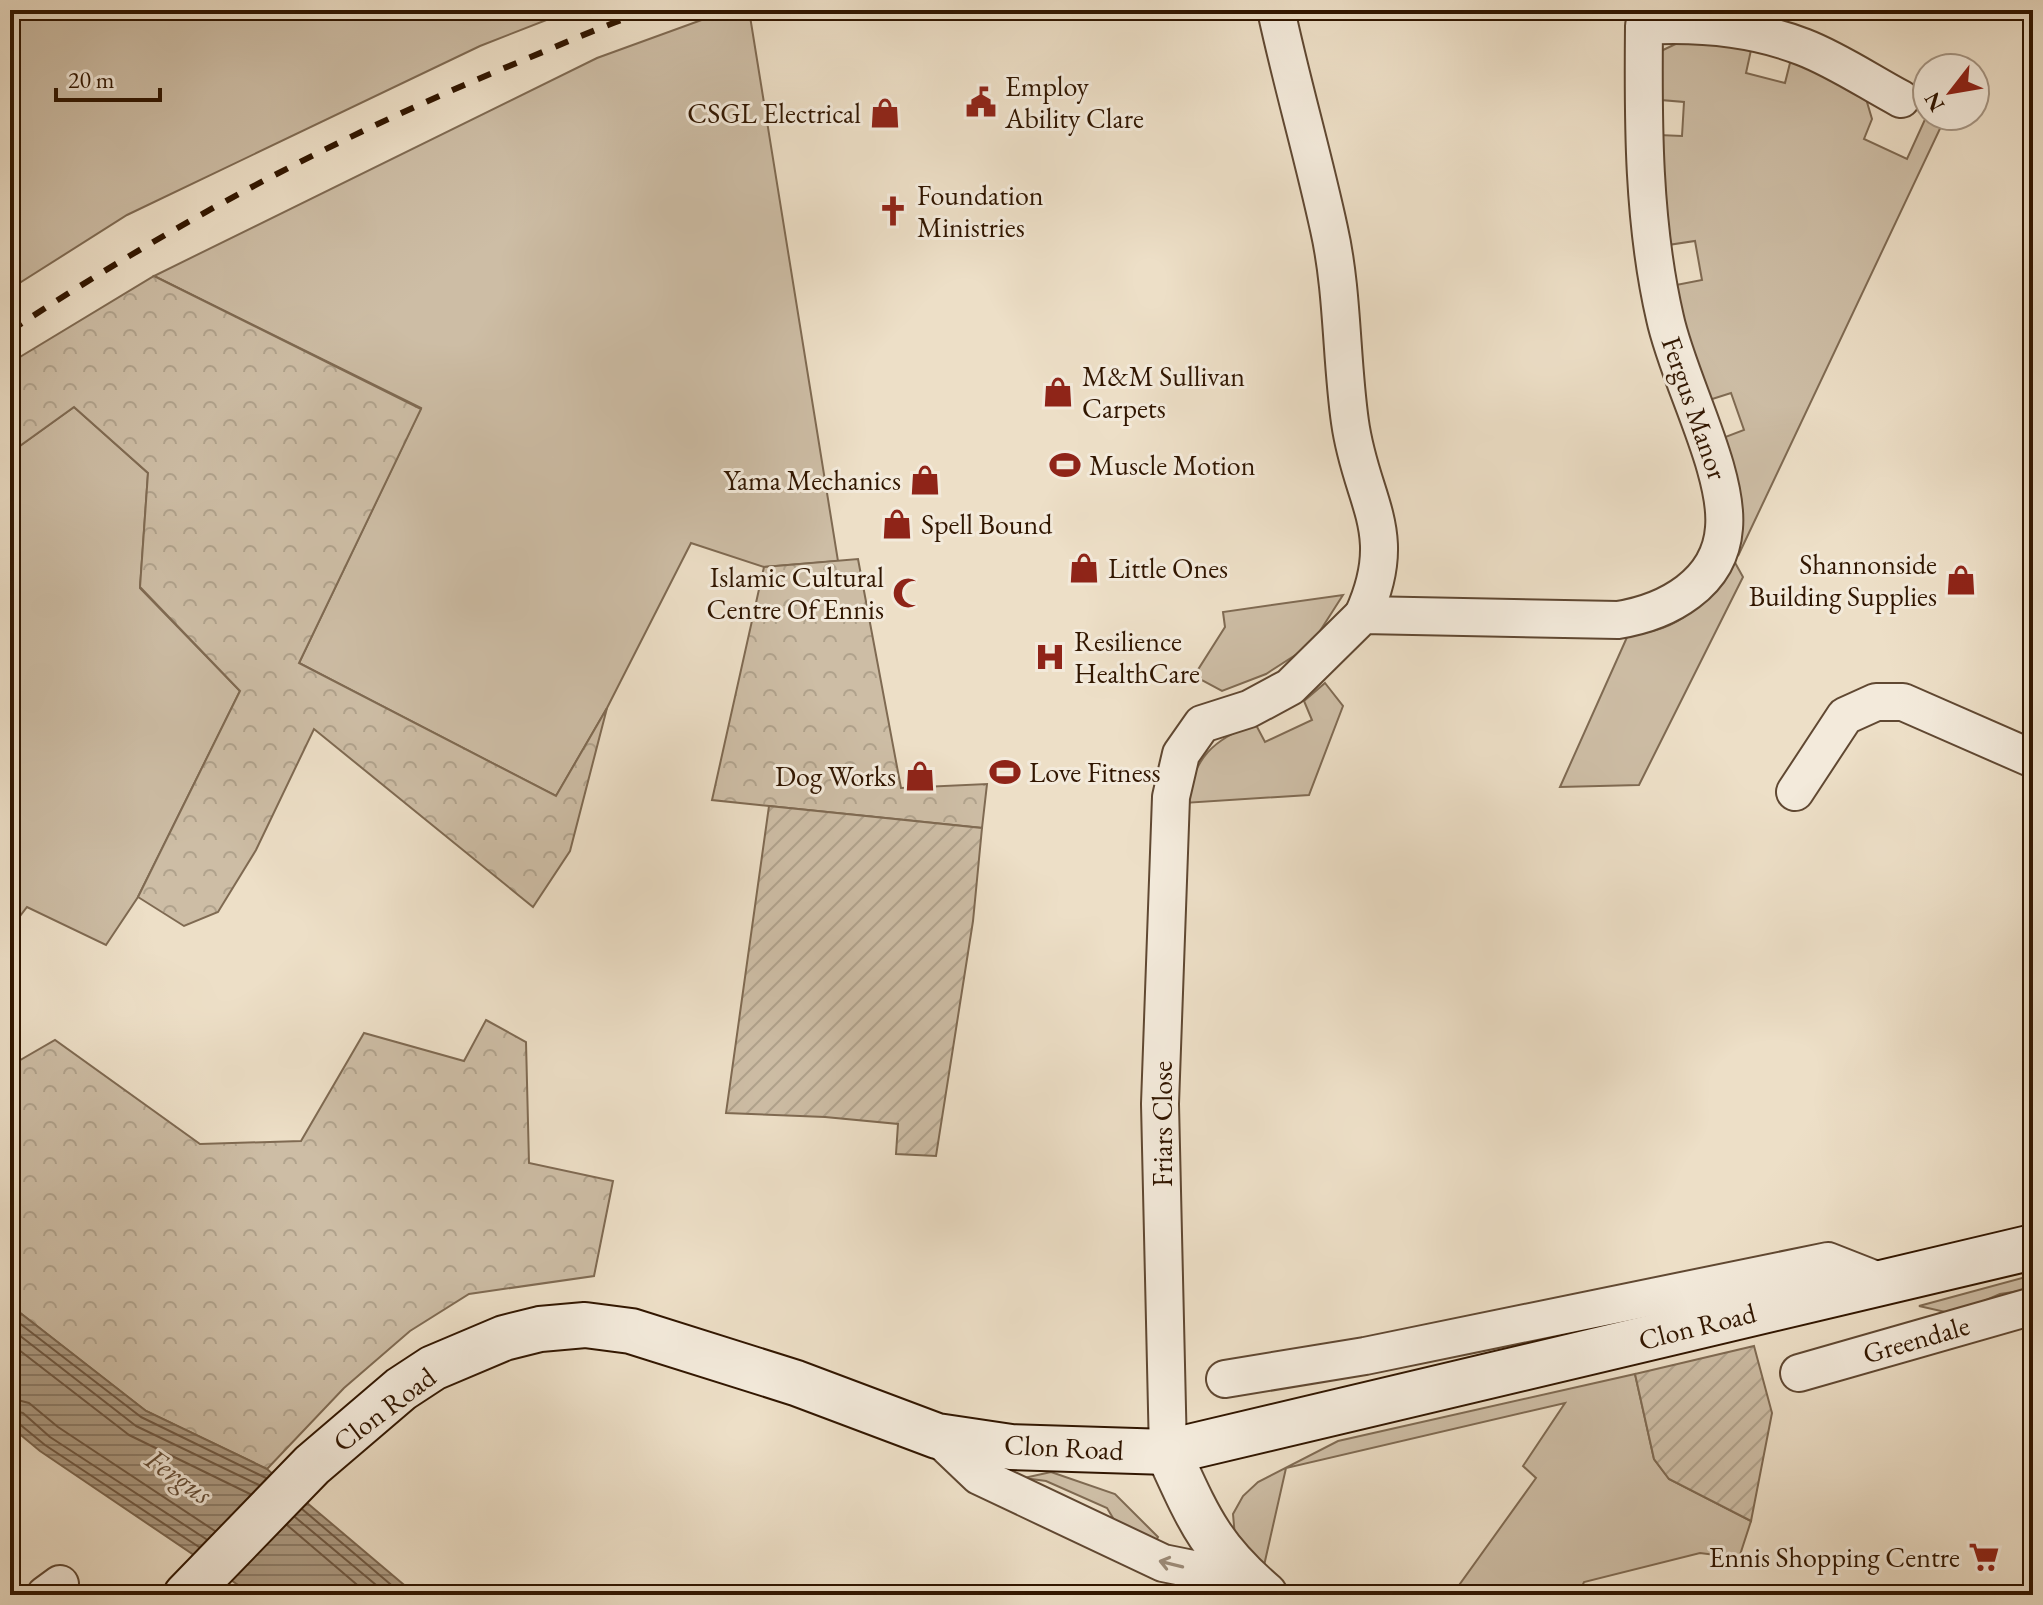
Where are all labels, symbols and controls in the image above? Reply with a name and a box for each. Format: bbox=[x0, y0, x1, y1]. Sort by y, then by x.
scale bar bbox=[56, 52, 160, 102]
north arrow bbox=[1911, 52, 1991, 132]
text: 20 m bbox=[68, 64, 115, 95]
place label: Employ Ability Clare bbox=[1004, 68, 1144, 136]
public building icon: Employ Ability Clare bbox=[964, 85, 998, 119]
text: N bbox=[1917, 87, 1951, 117]
place label: CSGL Electrical bbox=[687, 95, 861, 131]
shop icon: CSGL Electrical bbox=[868, 96, 902, 130]
place label: Foundation Ministries bbox=[917, 177, 1044, 245]
church icon: Foundation Ministries bbox=[876, 194, 910, 228]
street label: Fergus Manor bbox=[1654, 332, 1737, 485]
place label: M&M Sullivan Carpets bbox=[1082, 358, 1245, 426]
shop icon: M&M Sullivan Carpets bbox=[1041, 375, 1075, 409]
place label: Muscle Motion bbox=[1089, 447, 1256, 483]
sports icon: Muscle Motion bbox=[1048, 448, 1082, 482]
place label: Yama Mechanics bbox=[724, 462, 901, 498]
shop icon: Yama Mechanics bbox=[908, 463, 942, 497]
place label: Spell Bound bbox=[921, 506, 1053, 542]
shop icon: Spell Bound bbox=[880, 507, 914, 541]
place label: Shannonside Building Supplies bbox=[1749, 546, 1937, 614]
place label: Little Ones bbox=[1108, 550, 1228, 586]
shop icon: Little Ones bbox=[1067, 551, 1101, 585]
place label: Islamic Cultural Centre Of Ennis bbox=[707, 559, 884, 627]
shop icon: Shannonside Building Supplies bbox=[1944, 563, 1978, 597]
mosque icon: Islamic Cultural Centre Of Ennis bbox=[891, 576, 925, 610]
place label: Resilience HealthCare bbox=[1074, 623, 1200, 691]
hospital icon: Resilience HealthCare bbox=[1033, 640, 1067, 674]
place label: Love Fitness bbox=[1029, 754, 1161, 790]
sports icon: Love Fitness bbox=[988, 755, 1022, 789]
place label: Dog Works bbox=[775, 758, 896, 794]
shop icon: Dog Works bbox=[903, 759, 937, 793]
street label: Friars Close bbox=[1144, 1061, 1180, 1187]
street label: Clon Road bbox=[1635, 1294, 1760, 1358]
street label: Greendale bbox=[1859, 1307, 1973, 1371]
street label: Clon Road bbox=[325, 1358, 443, 1459]
street label: Clon Road bbox=[1003, 1426, 1125, 1468]
water label: Fergus bbox=[137, 1439, 221, 1513]
place label: Ennis Shopping Centre bbox=[1709, 1539, 1960, 1575]
supermarket icon: Ennis Shopping Centre bbox=[1967, 1540, 2001, 1574]
one-way arrow bbox=[1159, 1556, 1184, 1571]

